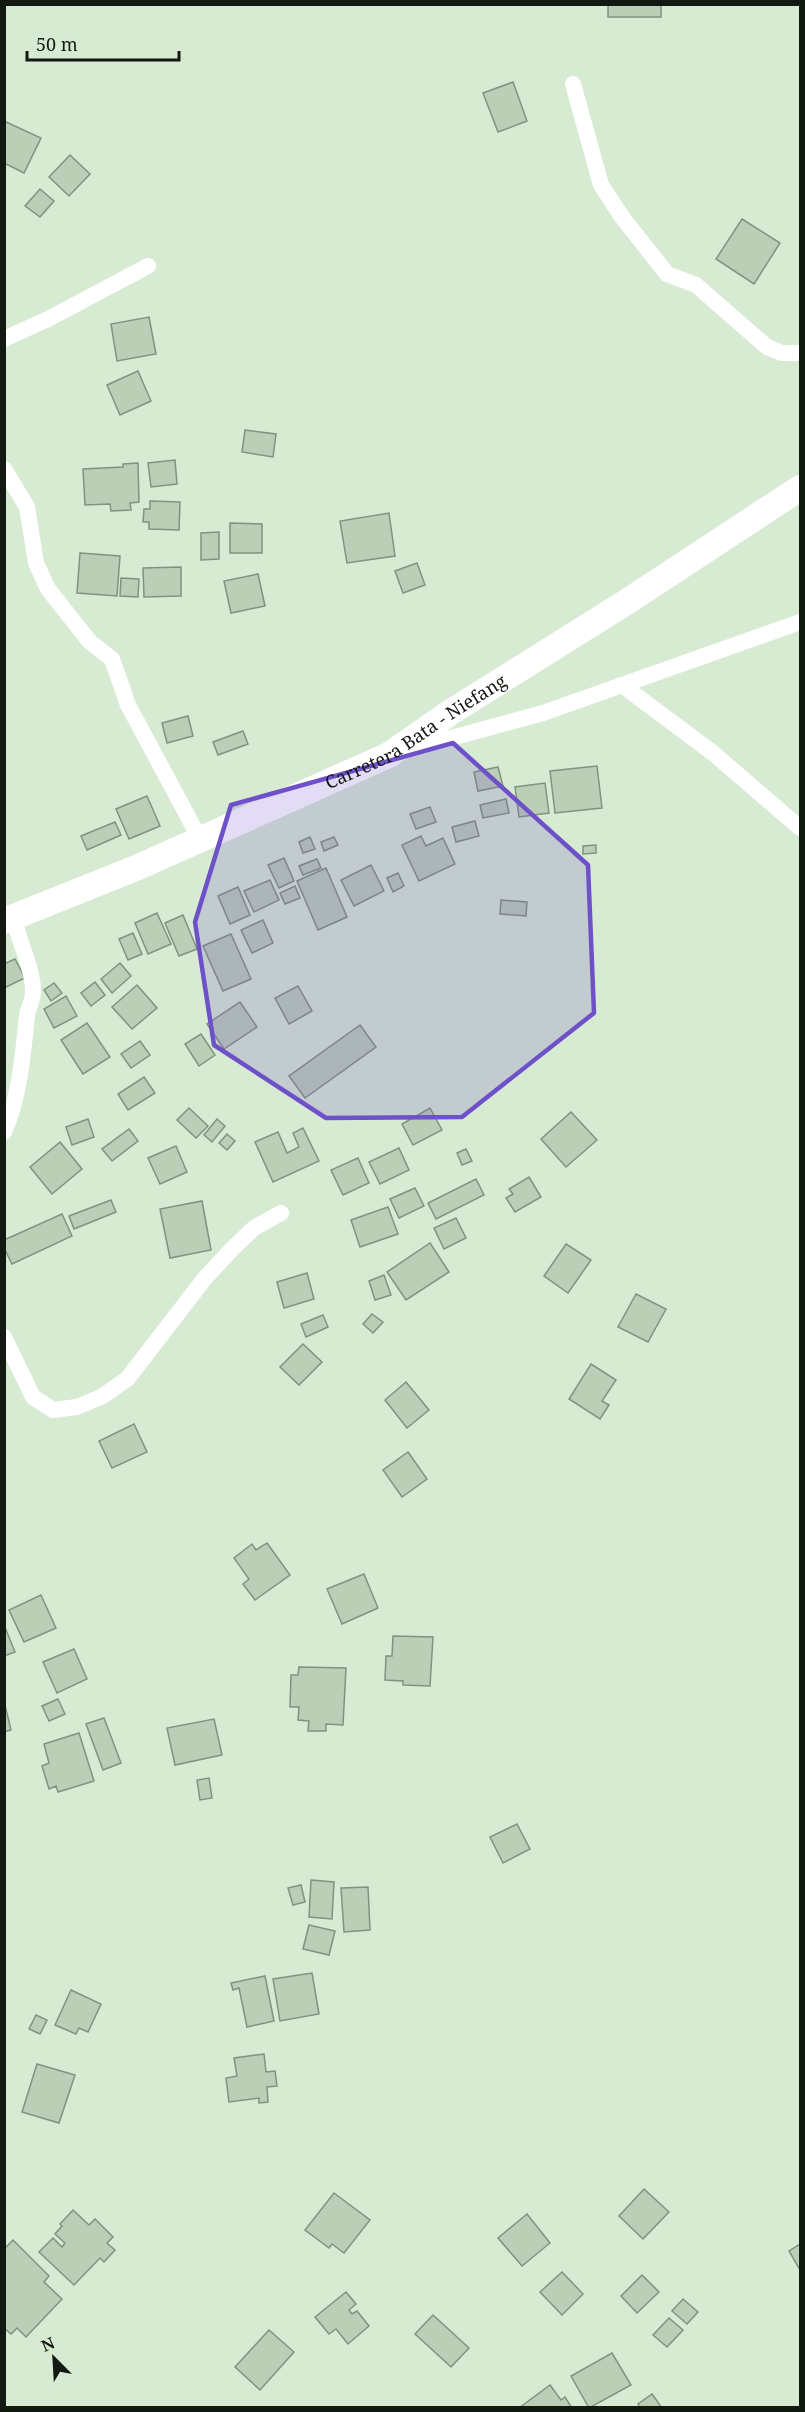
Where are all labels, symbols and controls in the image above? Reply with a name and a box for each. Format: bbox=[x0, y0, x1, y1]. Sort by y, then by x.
scale bar bbox=[27, 24, 178, 62]
text: 50 m bbox=[36, 32, 78, 56]
street label: Carretera Bata - Niefang bbox=[321, 668, 511, 794]
north arrow bbox=[24, 2328, 84, 2388]
text: N bbox=[38, 2332, 58, 2357]

